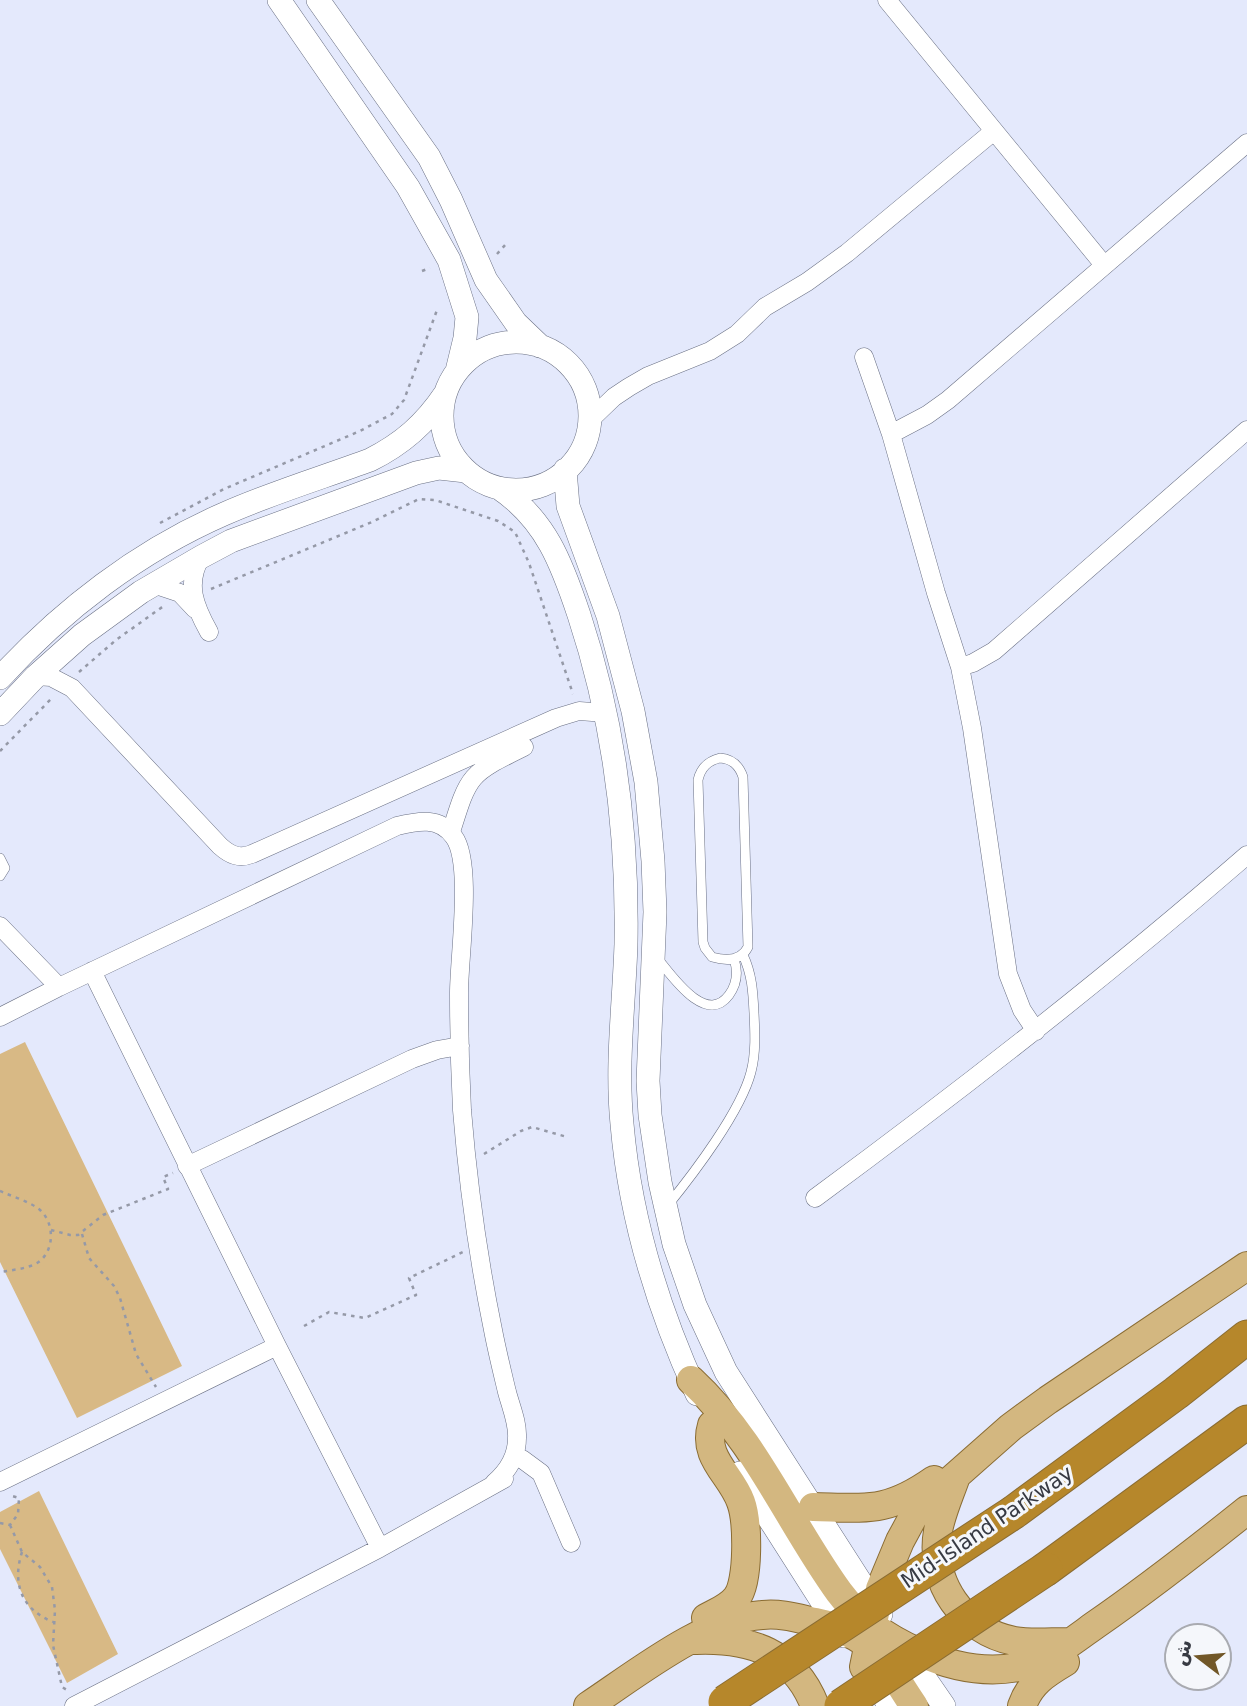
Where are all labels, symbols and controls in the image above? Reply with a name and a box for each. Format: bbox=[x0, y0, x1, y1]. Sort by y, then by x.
street label: Mid-Island Parkway bbox=[897, 1461, 1077, 1593]
north arrow bbox=[1163, 1622, 1233, 1692]
text: ش bbox=[1167, 1637, 1197, 1668]

